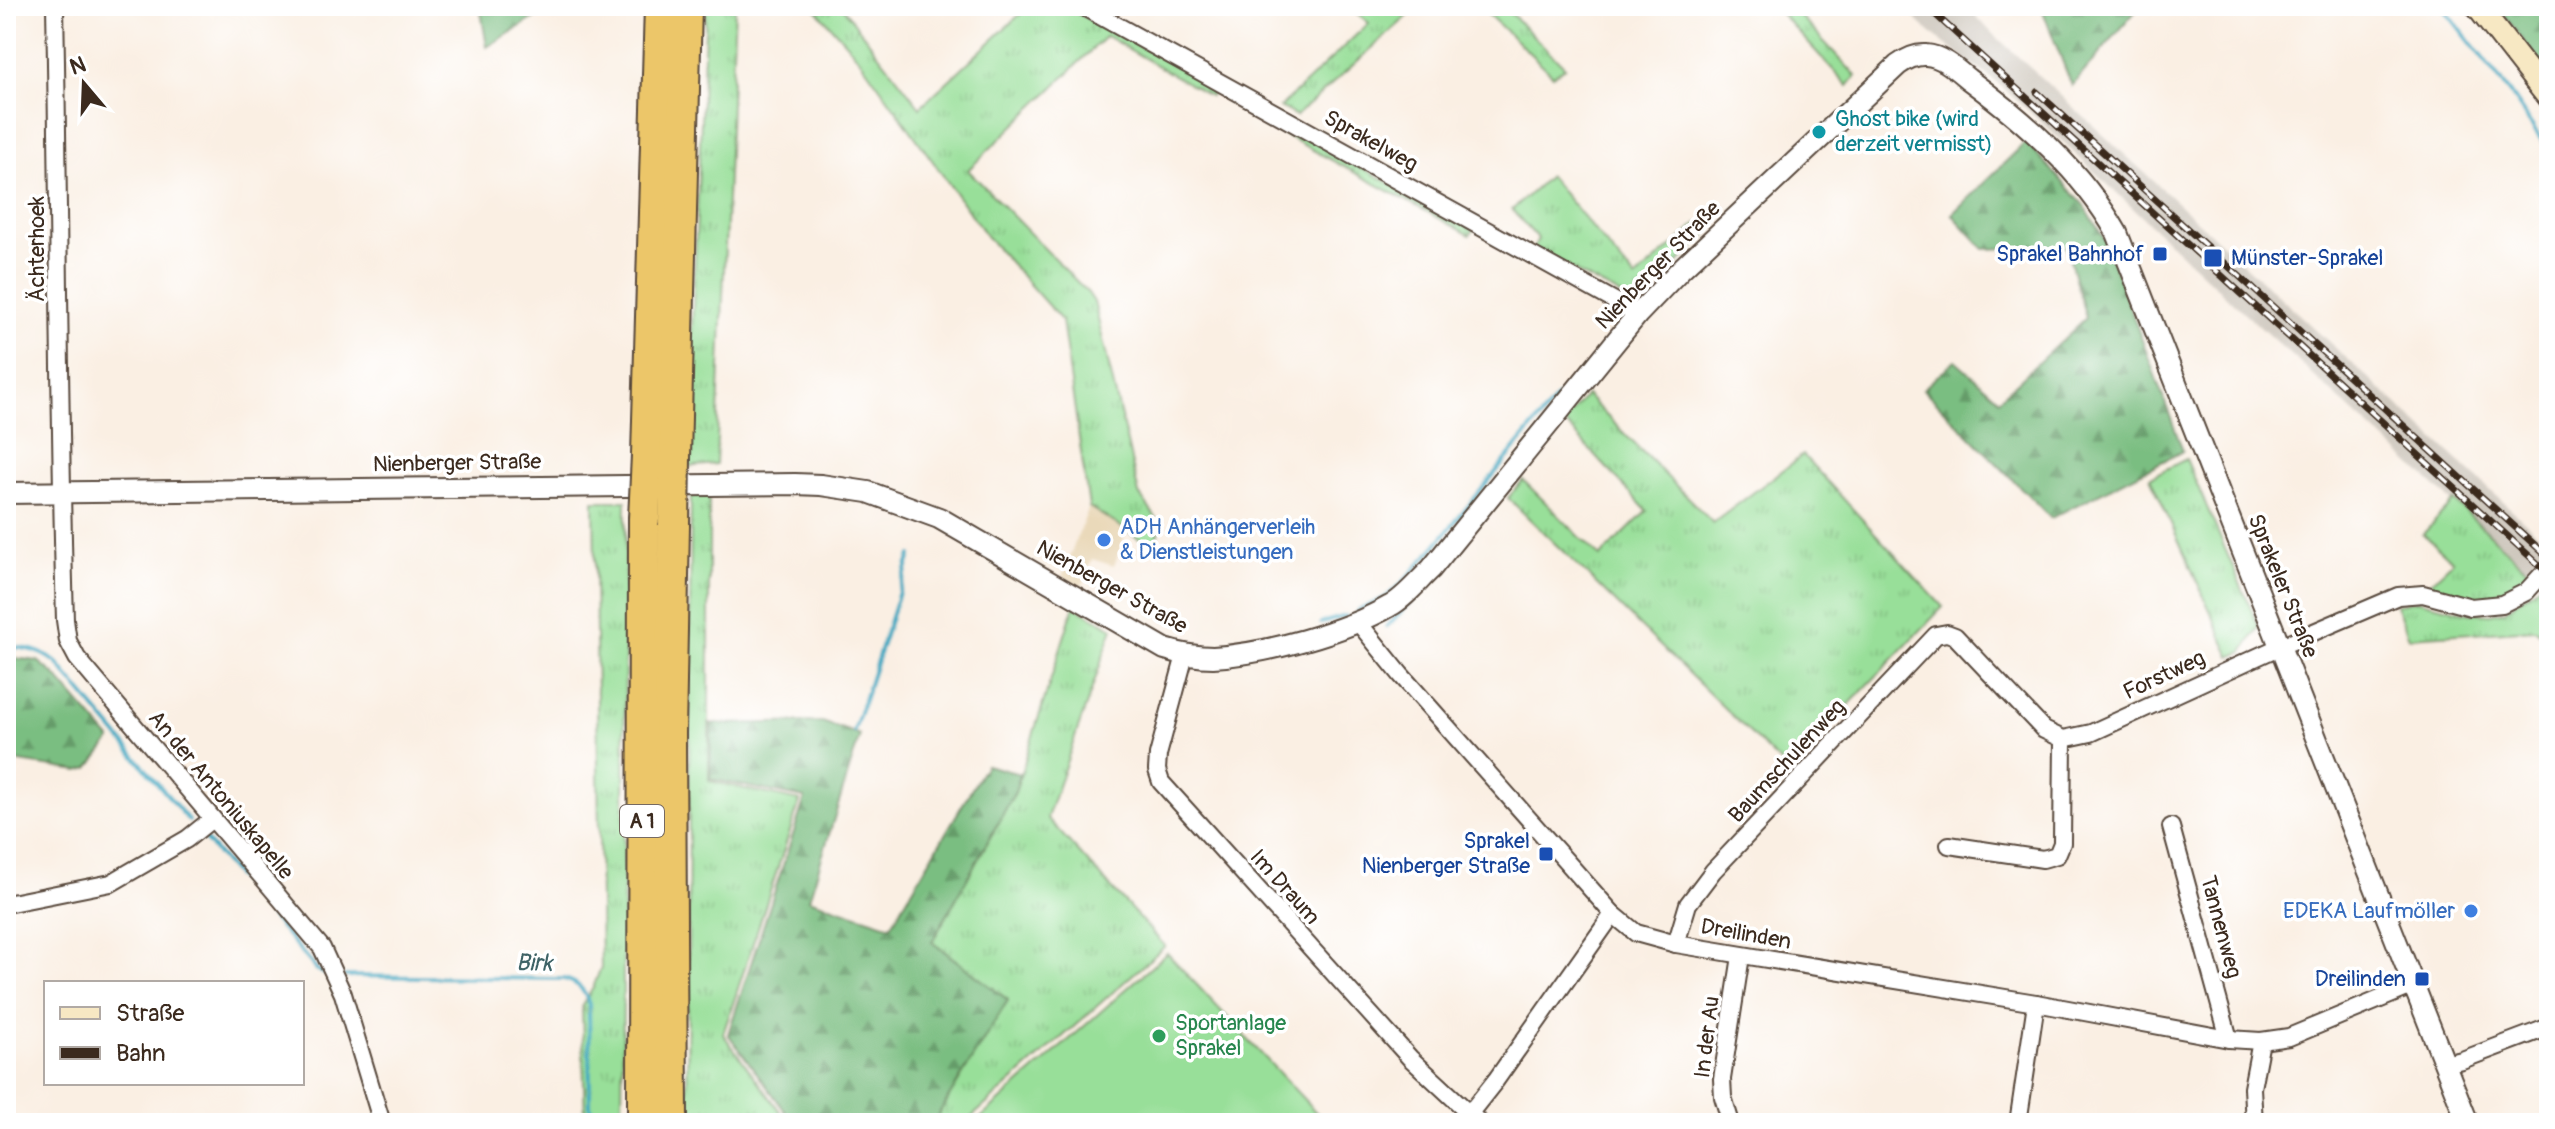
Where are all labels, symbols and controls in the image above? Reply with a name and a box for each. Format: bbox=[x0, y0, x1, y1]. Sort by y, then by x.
north arrow bbox=[44, 44, 124, 124]
text: N bbox=[66, 50, 90, 82]
street label: Sprakelweg bbox=[1319, 104, 1423, 178]
place label: Ghost bike (wird derzeit vermisst) bbox=[1835, 105, 1993, 158]
marker: Ghost bike (wird derzeit vermisst) bbox=[1810, 123, 1828, 141]
street label: Nienberger Straße bbox=[1589, 195, 1727, 335]
street label: Ächterhoek bbox=[23, 196, 51, 302]
place label: Sprakel Bahnhof bbox=[1996, 240, 2144, 268]
place label: Münster-Sprakel bbox=[2231, 244, 2384, 272]
marker: Sprakel Bahnhof bbox=[2151, 245, 2169, 263]
marker: Münster-Sprakel bbox=[2202, 247, 2224, 269]
street label: Nienberger Straße bbox=[373, 448, 542, 478]
street label: Sprakeler Straße bbox=[2241, 510, 2325, 662]
place label: ADH Anhängerverleih & Dienstleistungen bbox=[1120, 513, 1315, 566]
marker: ADH Anhängerverleih & Dienstleistungen bbox=[1095, 531, 1113, 549]
street label: Nienberger Straße bbox=[1032, 534, 1193, 640]
street label: Forstweg bbox=[2119, 644, 2209, 706]
street label: Baumschulenweg bbox=[1722, 693, 1852, 829]
street label: An der Antoniuskapelle bbox=[142, 705, 300, 885]
road number: A 1 bbox=[620, 805, 664, 837]
place label: Sprakel Nienberger Straße bbox=[1362, 827, 1530, 880]
street label: Im Draum bbox=[1244, 843, 1326, 931]
marker: Sprakel Nienberger Straße bbox=[1537, 845, 1555, 863]
street label: Tannenweg bbox=[2194, 873, 2248, 981]
place label: EDEKA Laufmöller bbox=[2283, 897, 2455, 925]
marker: EDEKA Laufmöller bbox=[2462, 902, 2480, 920]
street label: Dreilinden bbox=[1699, 912, 1793, 956]
water label: Birk bbox=[516, 948, 554, 978]
place label: Dreilinden bbox=[2315, 965, 2406, 993]
marker: Dreilinden bbox=[2413, 970, 2431, 988]
legend bbox=[44, 981, 304, 1085]
street label: In der Au bbox=[1688, 994, 1726, 1080]
text: Straße bbox=[116, 999, 184, 1028]
place label: Sportanlage Sprakel bbox=[1175, 1009, 1286, 1062]
marker: Sportanlage Sprakel bbox=[1150, 1027, 1168, 1045]
text: Bahn bbox=[116, 1039, 166, 1068]

